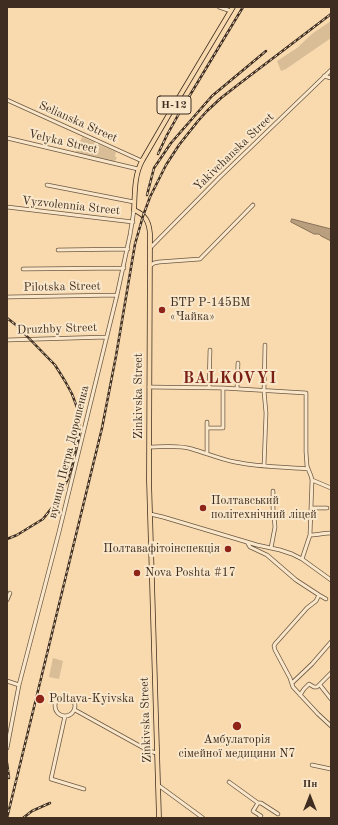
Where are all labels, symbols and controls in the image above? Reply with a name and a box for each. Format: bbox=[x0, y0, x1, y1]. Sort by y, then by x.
road number: Н-12 bbox=[157, 96, 191, 114]
street label: Selianska Street bbox=[37, 98, 119, 146]
street label: Yakivchanska Street bbox=[191, 110, 277, 194]
street label: Velyka Street bbox=[27, 127, 99, 157]
street label: Vyzvolennia Street bbox=[21, 194, 121, 218]
street label: Pilotska Street bbox=[23, 279, 101, 295]
place label: БТР Р-145БМ «Чайка» bbox=[170, 296, 250, 324]
marker: БТР Р-145БМ «Чайка» bbox=[157, 305, 167, 315]
street label: Druzhby Street bbox=[17, 320, 97, 338]
street label: Zinkivska Street bbox=[132, 353, 146, 439]
district label: BALKOVYI bbox=[183, 369, 277, 389]
street label: вулиця Петра Дорошенка bbox=[46, 384, 92, 520]
place label: Полтавський політехнічний ліцей bbox=[211, 494, 317, 522]
marker: Полтавський політехнічний ліцей bbox=[198, 503, 208, 513]
place label: Полтавафітоінспекція bbox=[103, 542, 220, 556]
marker: Полтавафітоінспекція bbox=[223, 544, 233, 554]
place label: Nova Poshta #17 bbox=[145, 566, 236, 580]
marker: Nova Poshta #17 bbox=[132, 568, 142, 578]
street label: Zinkivska Street bbox=[137, 677, 155, 763]
place label: Poltava-Kyivska bbox=[49, 692, 134, 706]
marker: Poltava-Kyivska bbox=[34, 693, 46, 705]
marker: Амбулаторія сімейної медицини N7 bbox=[231, 720, 243, 732]
place label: Амбулаторія сімейної медицини N7 bbox=[178, 733, 296, 761]
north arrow bbox=[290, 777, 330, 817]
text: Пн bbox=[302, 779, 318, 790]

